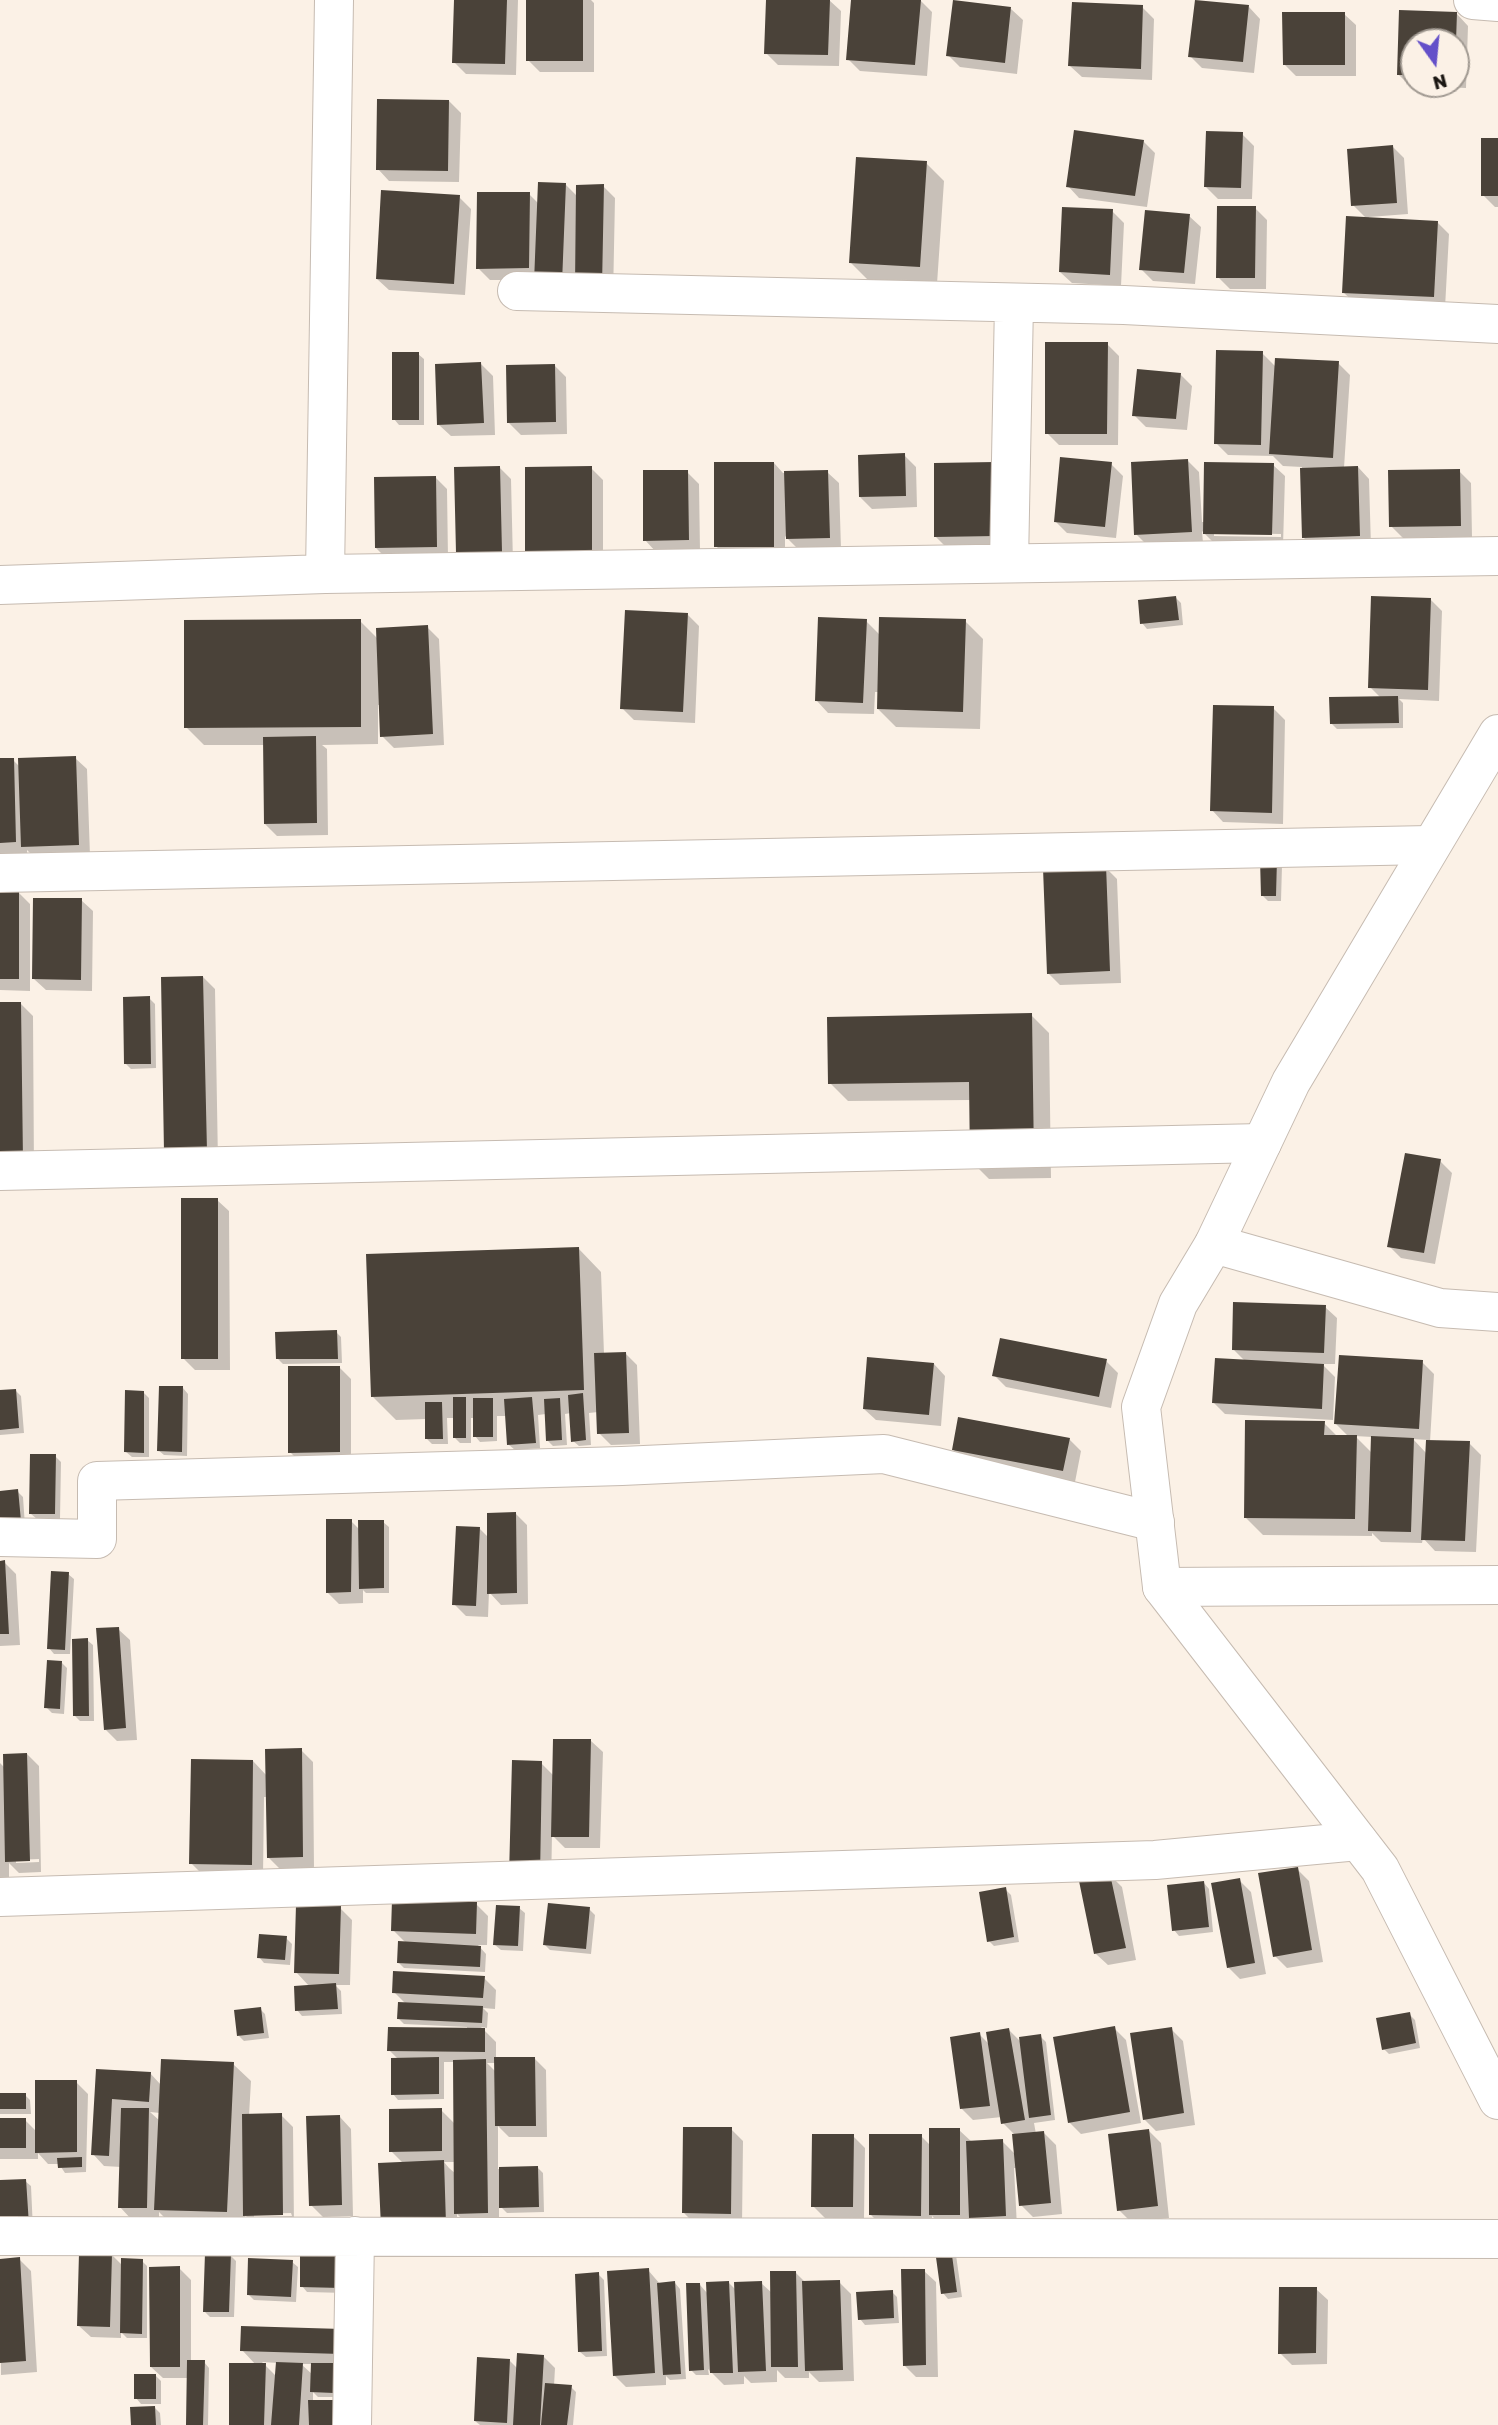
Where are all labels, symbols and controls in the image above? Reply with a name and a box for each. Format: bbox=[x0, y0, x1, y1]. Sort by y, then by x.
north arrow bbox=[1400, 28, 1470, 98]
text: N bbox=[1430, 69, 1450, 95]

